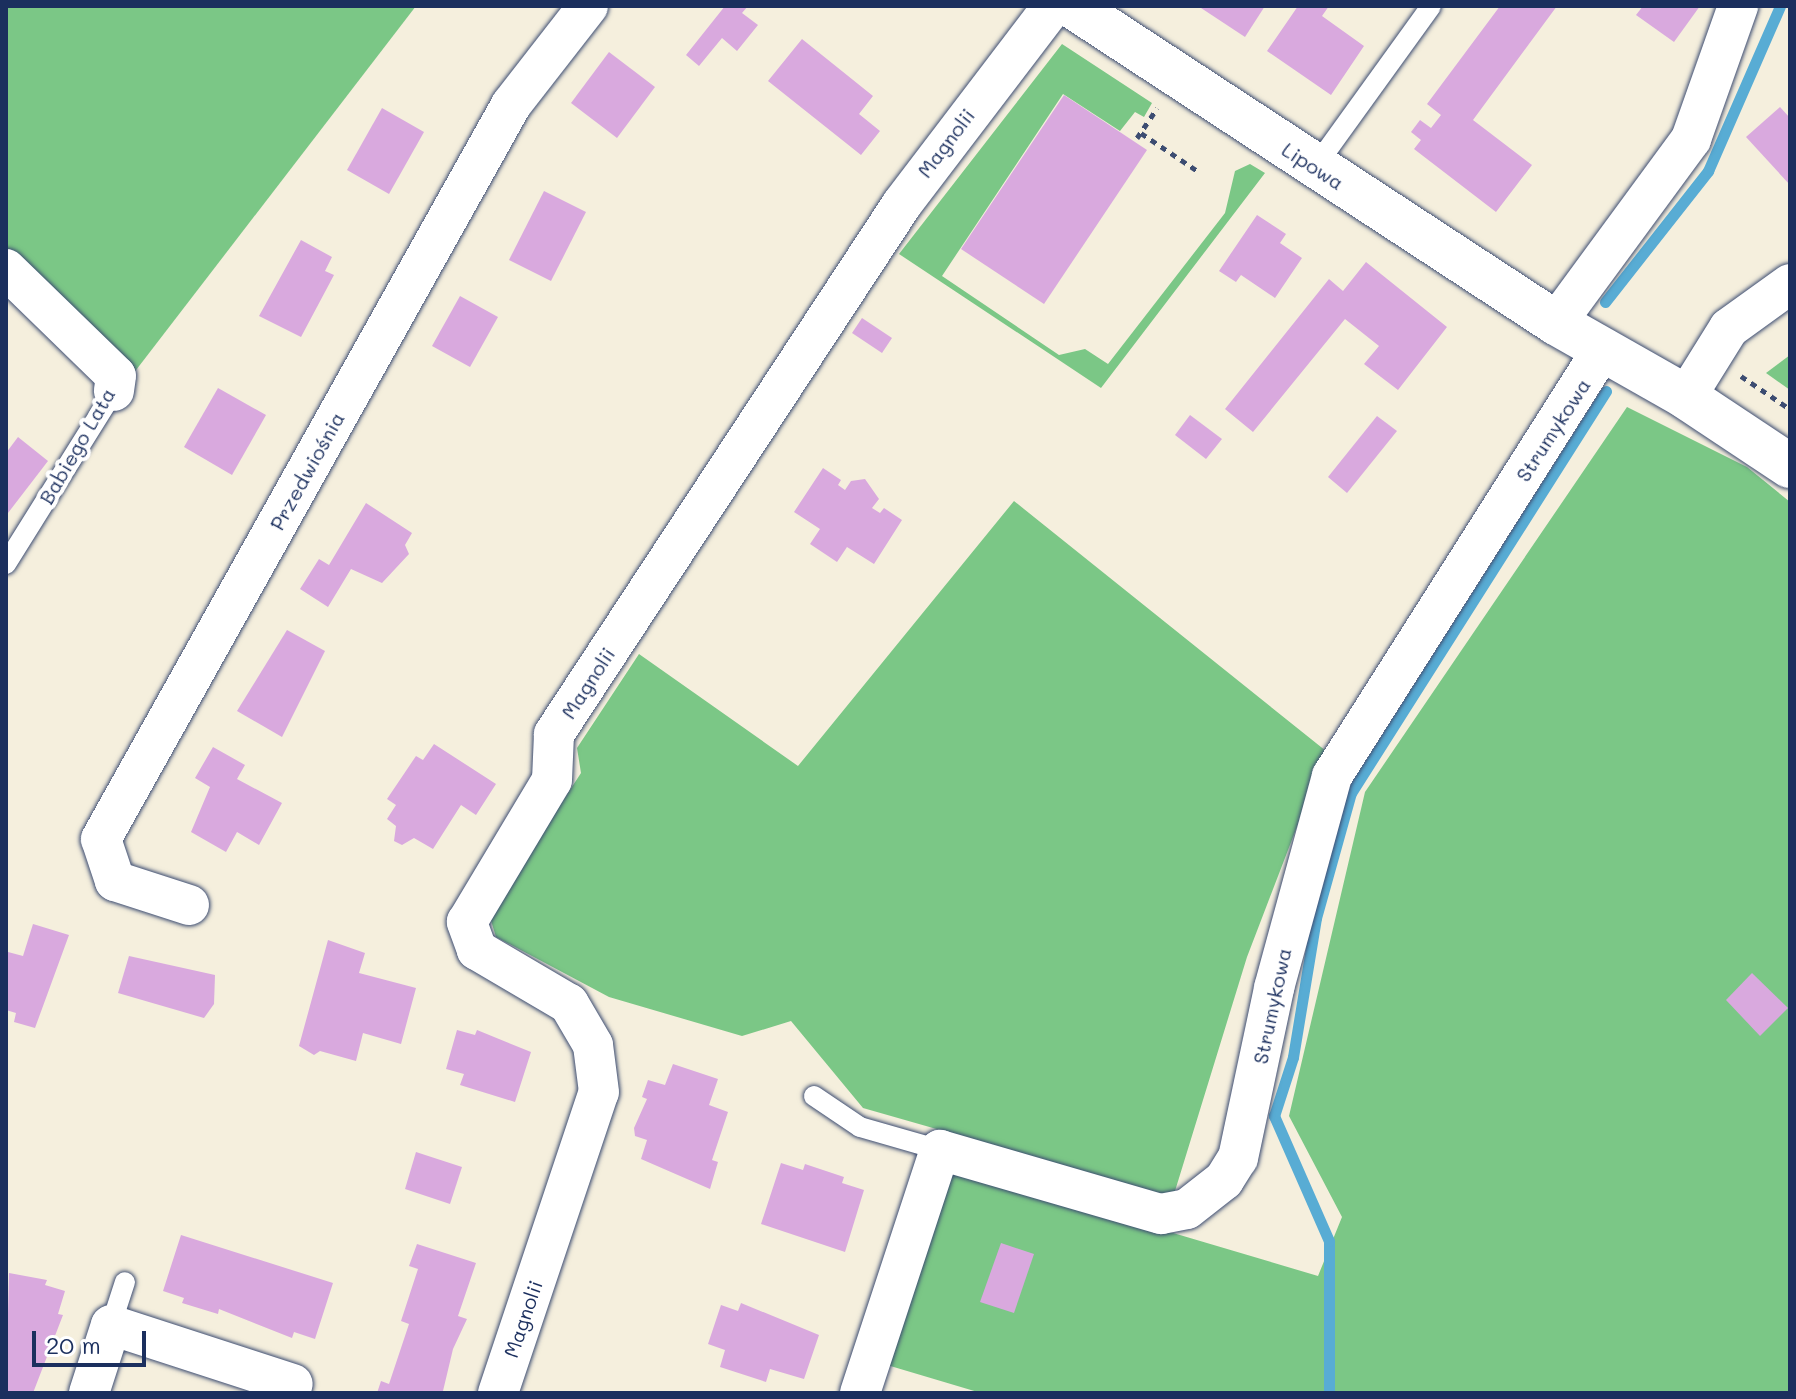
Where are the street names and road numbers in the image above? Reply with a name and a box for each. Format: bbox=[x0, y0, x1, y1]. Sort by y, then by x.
street label: Magnolii bbox=[912, 104, 980, 182]
street label: Lipowa bbox=[1278, 137, 1348, 195]
street label: Strumykowa bbox=[1511, 374, 1595, 486]
street label: Babiego Lata bbox=[34, 384, 120, 508]
street label: Przedwiośnia bbox=[265, 408, 349, 534]
street label: Magnolii bbox=[556, 643, 620, 723]
street label: Strumykowa bbox=[1248, 946, 1296, 1066]
street label: Magnolii bbox=[499, 1277, 547, 1361]

